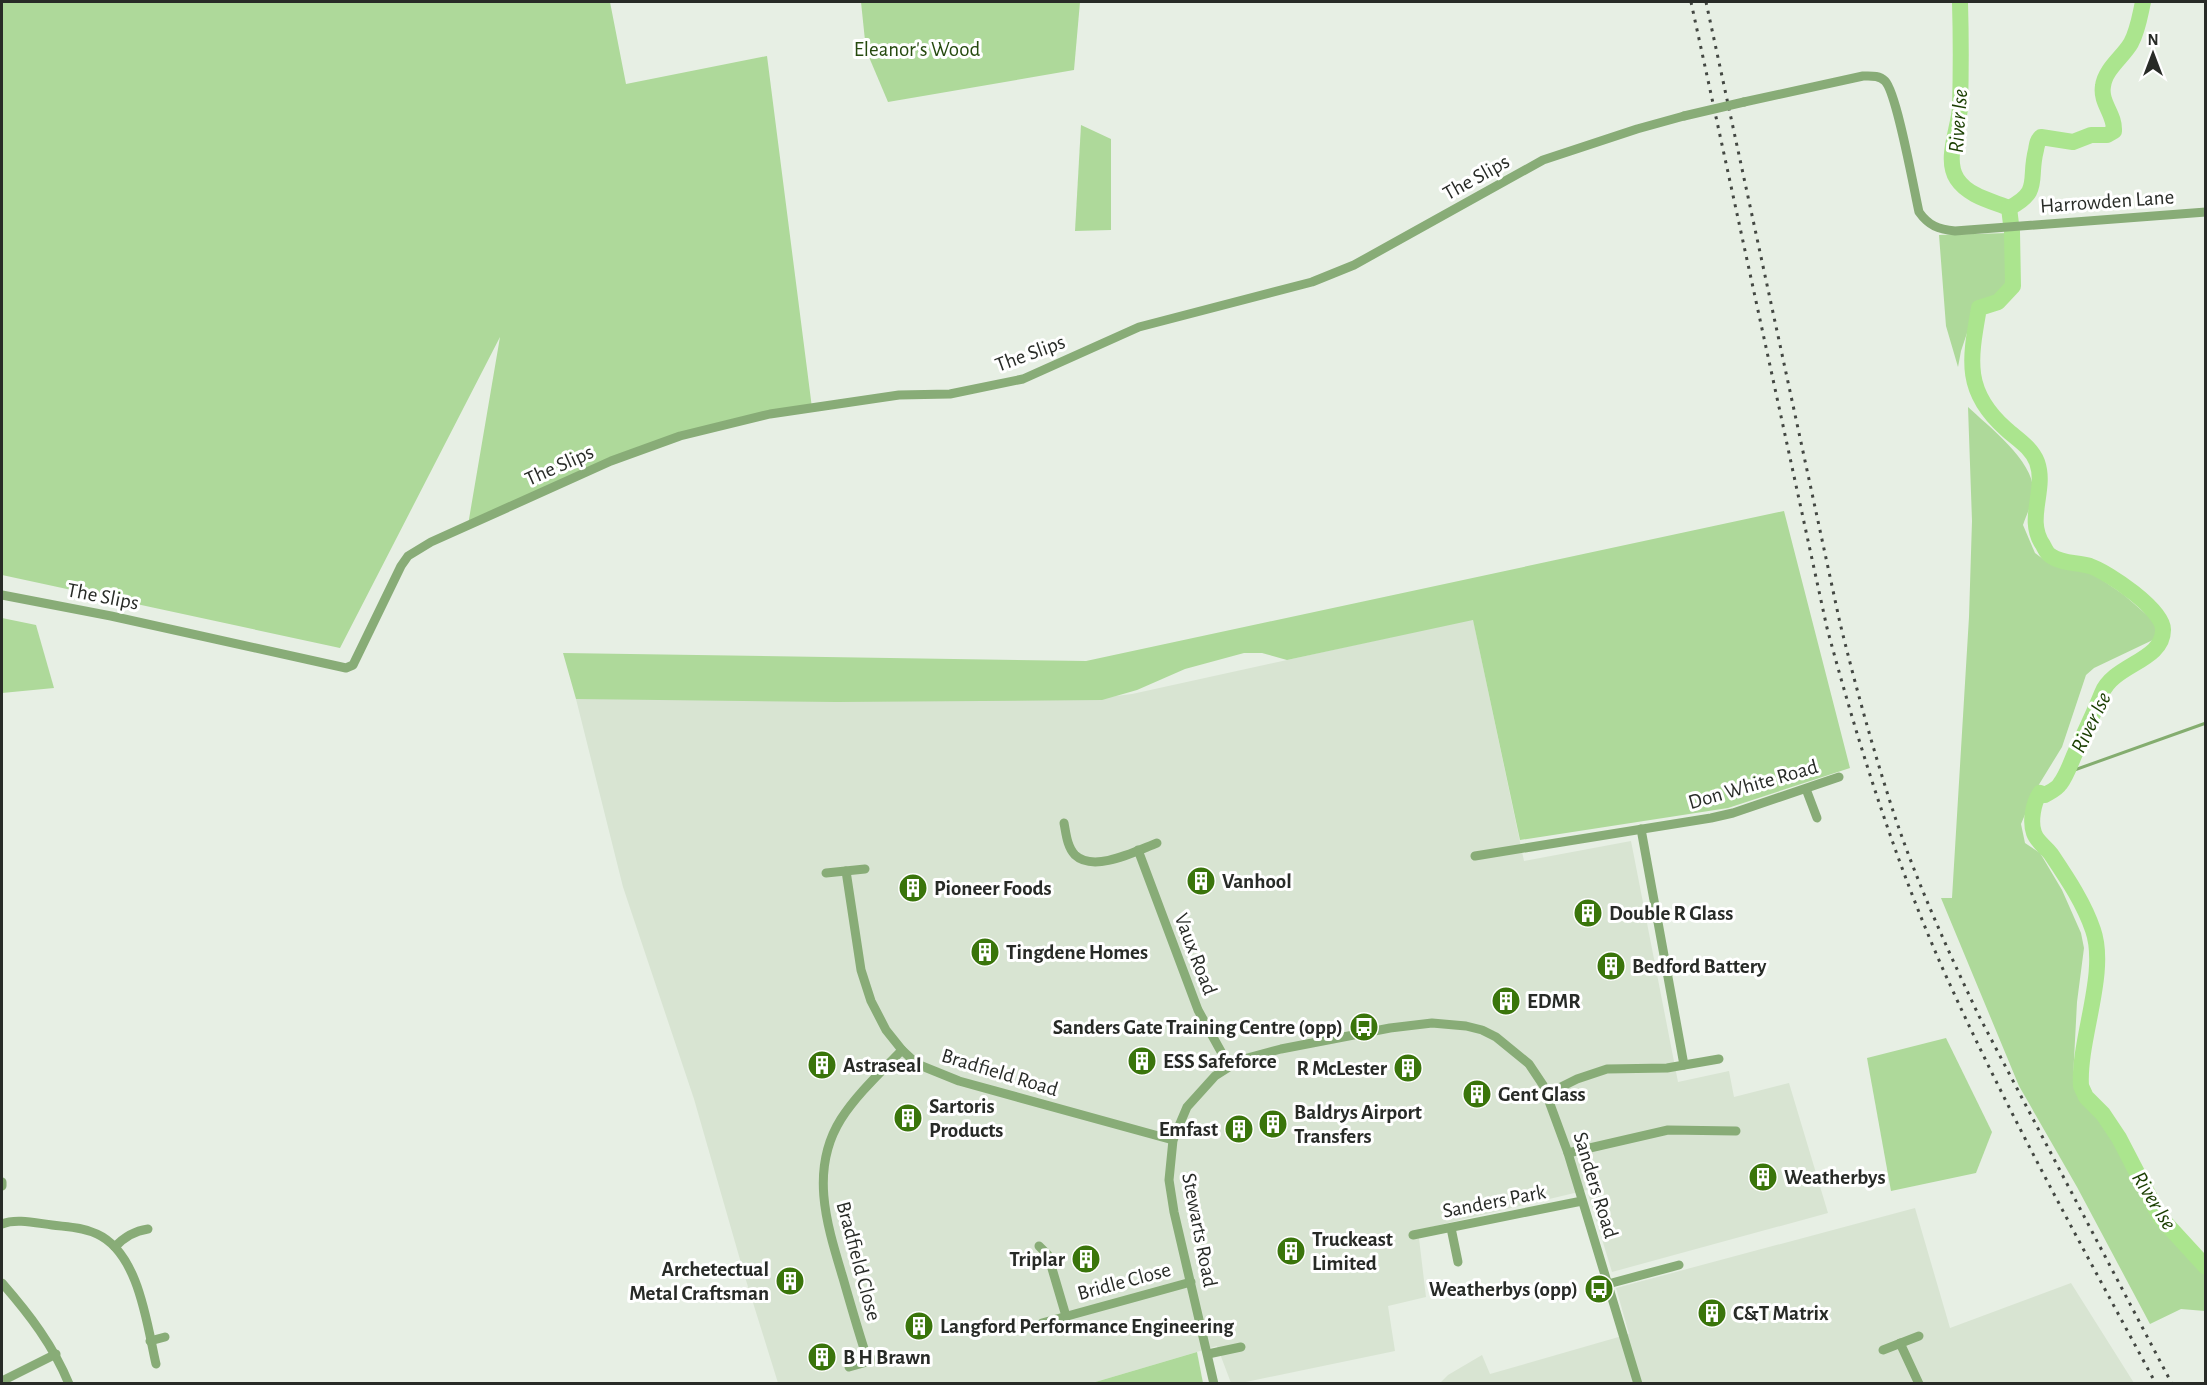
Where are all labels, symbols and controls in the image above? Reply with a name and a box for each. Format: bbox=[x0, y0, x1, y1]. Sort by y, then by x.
north arrow bbox=[2123, 24, 2183, 84]
text: N bbox=[2147, 32, 2159, 48]
park label: Eleanor's Wood bbox=[854, 39, 980, 60]
water label: River Ise bbox=[1945, 88, 1971, 154]
street label: The Slips bbox=[1439, 151, 1513, 204]
street label: Harrowden Lane bbox=[2039, 186, 2175, 217]
street label: The Slips bbox=[992, 331, 1068, 376]
street label: The Slips bbox=[522, 441, 597, 490]
street label: The Slips bbox=[65, 579, 141, 614]
water label: River Ise bbox=[2067, 689, 2115, 756]
street label: Don White Road bbox=[1686, 756, 1820, 813]
building icon: Vanhool bbox=[1185, 865, 1217, 897]
place label: Vanhool bbox=[1222, 871, 1292, 892]
building icon: Pioneer Foods bbox=[897, 872, 929, 904]
place label: Pioneer Foods bbox=[934, 878, 1052, 899]
building icon: Double R Glass bbox=[1572, 897, 1604, 929]
place label: Double R Glass bbox=[1609, 903, 1733, 924]
street label: Vaux Road bbox=[1170, 911, 1221, 998]
building icon: Tingdene Homes bbox=[969, 936, 1001, 968]
place label: Tingdene Homes bbox=[1006, 942, 1148, 963]
building icon: Bedford Battery bbox=[1595, 950, 1627, 982]
place label: Bedford Battery bbox=[1632, 956, 1767, 977]
building icon: EDMR bbox=[1490, 985, 1522, 1017]
place label: EDMR bbox=[1527, 991, 1581, 1012]
bus stop icon: Sanders Gate Training Centre (opp) bbox=[1348, 1011, 1380, 1043]
place label: Sanders Gate Training Centre (opp) bbox=[1053, 1017, 1343, 1038]
street label: Bradfield Road bbox=[939, 1045, 1061, 1100]
building icon: ESS Safeforce bbox=[1126, 1045, 1158, 1077]
building icon: Astraseal bbox=[806, 1049, 838, 1081]
place label: ESS Safeforce bbox=[1163, 1051, 1277, 1072]
building icon: R McLester bbox=[1392, 1052, 1424, 1084]
place label: Astraseal bbox=[843, 1055, 922, 1076]
place label: R McLester bbox=[1296, 1058, 1388, 1079]
building icon: Gent Glass bbox=[1461, 1078, 1493, 1110]
place label: Gent Glass bbox=[1498, 1084, 1586, 1105]
place label: Sartoris Products bbox=[929, 1096, 1003, 1141]
building icon: Sartoris Products bbox=[892, 1102, 924, 1134]
place label: Baldrys Airport Transfers bbox=[1294, 1102, 1422, 1147]
building icon: Baldrys Airport Transfers bbox=[1257, 1108, 1289, 1140]
building icon: Emfast bbox=[1223, 1113, 1255, 1145]
place label: Emfast bbox=[1159, 1119, 1218, 1140]
street label: Sanders Road bbox=[1569, 1129, 1622, 1241]
building icon: Weatherbys bbox=[1747, 1161, 1779, 1193]
place label: Weatherbys bbox=[1784, 1167, 1886, 1188]
water label: River Ise bbox=[2128, 1167, 2181, 1234]
street label: Stewarts Road bbox=[1178, 1171, 1221, 1289]
street label: Sanders Park bbox=[1441, 1181, 1548, 1222]
street label: Bradfield Close bbox=[832, 1199, 885, 1323]
place label: Truckeast Limited bbox=[1312, 1229, 1393, 1274]
building icon: Truckeast Limited bbox=[1275, 1235, 1307, 1267]
building icon: Triplar bbox=[1070, 1243, 1102, 1275]
place label: Triplar bbox=[1009, 1249, 1066, 1270]
place label: Archetectual Metal Craftsman bbox=[629, 1259, 769, 1304]
street label: Bridle Close bbox=[1075, 1259, 1173, 1304]
building icon: Archetectual Metal Craftsman bbox=[774, 1265, 806, 1297]
bus stop icon: Weatherbys (opp) bbox=[1583, 1273, 1615, 1305]
place label: Weatherbys (opp) bbox=[1429, 1279, 1578, 1300]
building icon: C&T Matrix bbox=[1696, 1297, 1728, 1329]
place label: C&T Matrix bbox=[1733, 1303, 1829, 1324]
building icon: Langford Performance Engineering bbox=[903, 1310, 935, 1342]
place label: Langford Performance Engineering bbox=[940, 1316, 1234, 1337]
building icon: B H Brawn bbox=[806, 1341, 838, 1373]
place label: B H Brawn bbox=[843, 1347, 931, 1368]

